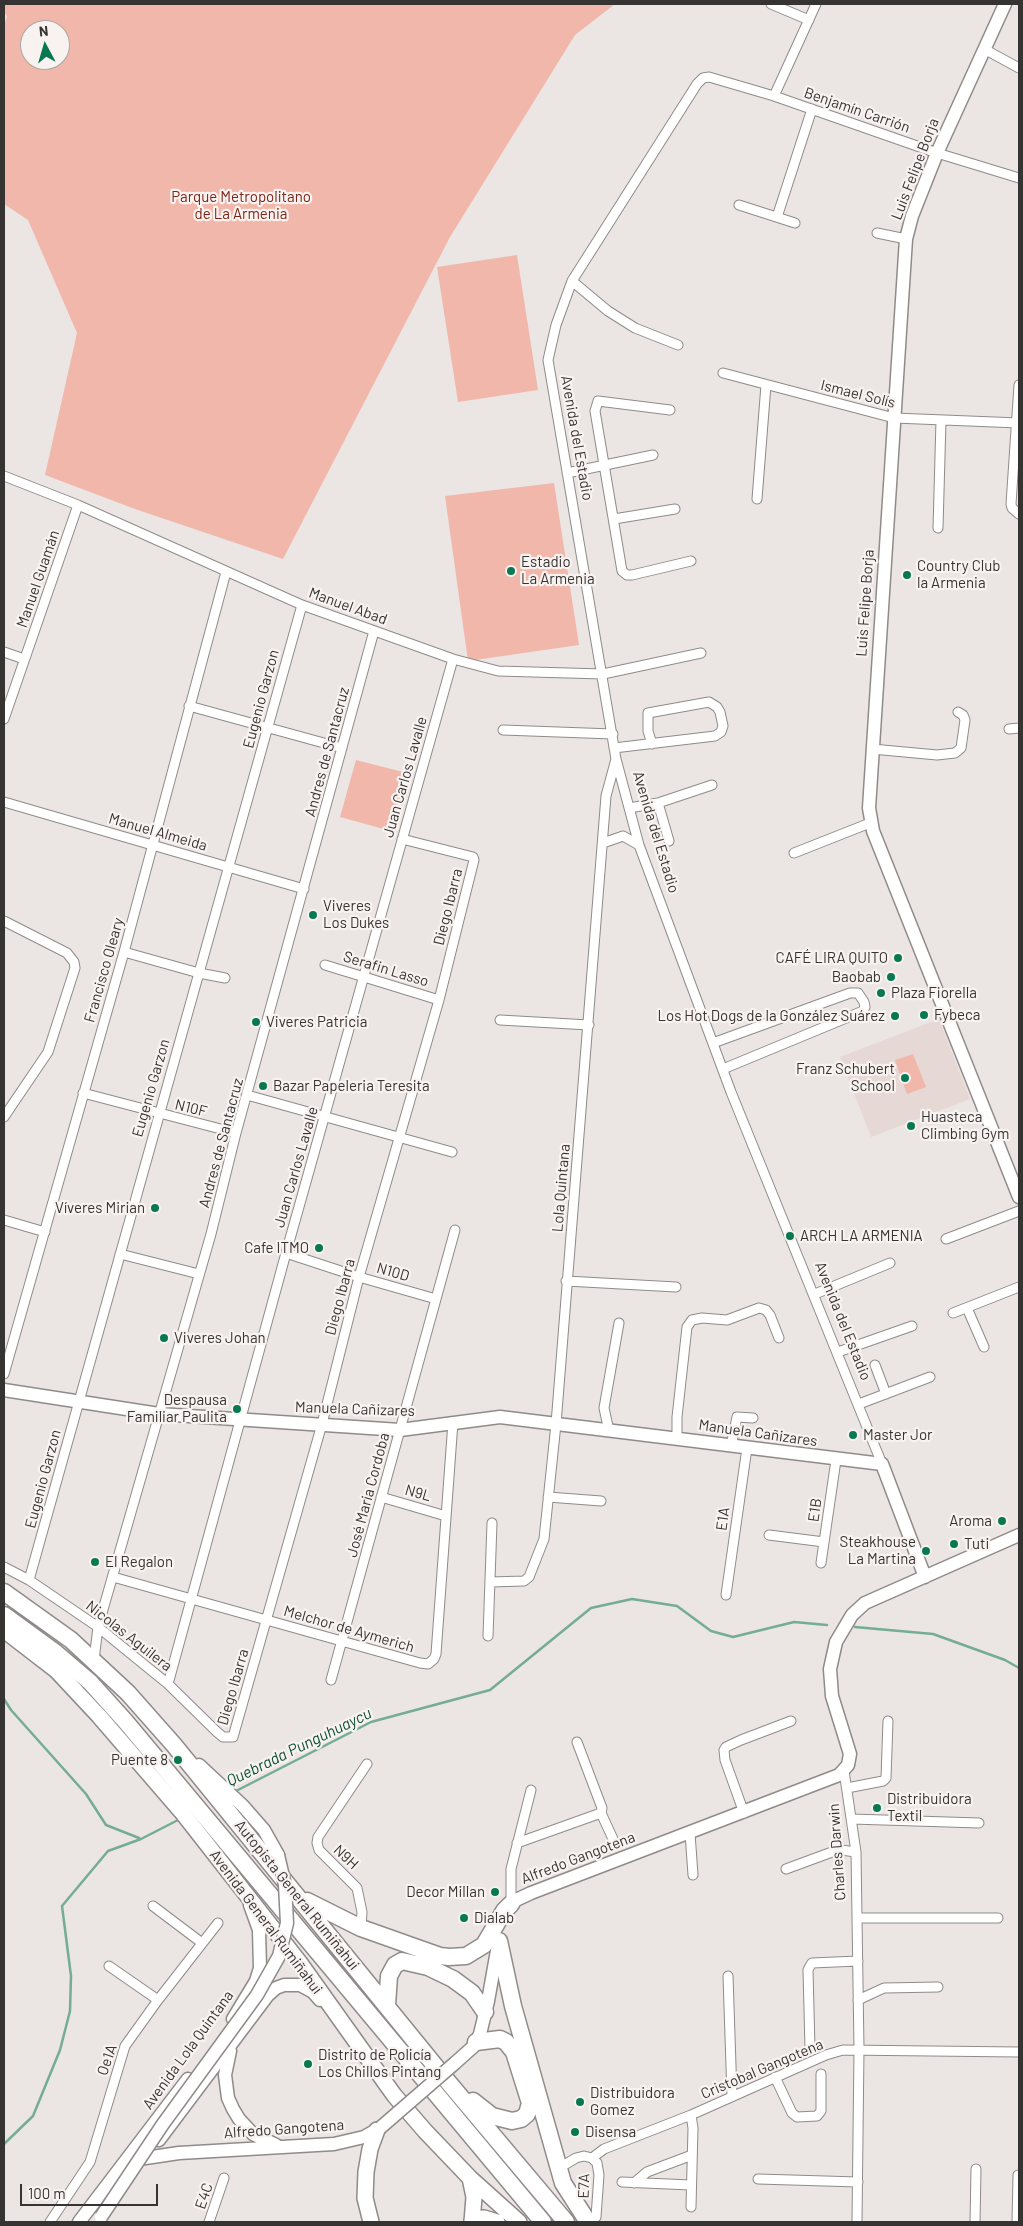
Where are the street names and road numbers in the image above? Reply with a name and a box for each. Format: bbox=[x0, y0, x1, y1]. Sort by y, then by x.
street label: Benjamín Carrión bbox=[802, 83, 912, 137]
street label: Luis Felipe Borja bbox=[887, 116, 943, 222]
street label: Avenida del Estadio bbox=[557, 374, 597, 502]
street label: Ismael Solís bbox=[819, 376, 897, 412]
street label: Manuel Guamán bbox=[13, 528, 63, 630]
street label: Luis Felipe Borja bbox=[852, 549, 878, 657]
street label: Manuel Abad bbox=[306, 584, 390, 628]
street label: Eugenio Garzon bbox=[239, 648, 283, 750]
street label: Andres de Santacruz bbox=[301, 685, 353, 819]
street label: Juan Carlos Lavalle bbox=[379, 714, 431, 840]
street label: Avenida del Estadio bbox=[629, 769, 683, 895]
street label: Manuel Almeida bbox=[107, 809, 209, 855]
street label: Diego Ibarra bbox=[430, 867, 466, 947]
street label: Francisco Oleary bbox=[80, 915, 128, 1025]
street label: Serafin Lasso bbox=[341, 947, 431, 991]
street label: Eugenio Garzon bbox=[128, 1037, 174, 1139]
street label: Andres de Santacruz bbox=[195, 1076, 247, 1210]
street label: N10F bbox=[173, 1095, 209, 1121]
street label: Juan Carlos Lavalle bbox=[270, 1104, 322, 1230]
street label: Lola Quintana bbox=[548, 1143, 574, 1233]
street label: Diego Ibarra bbox=[321, 1257, 359, 1337]
street label: N10D bbox=[375, 1259, 411, 1285]
street label: Avenida del Estadio bbox=[811, 1259, 875, 1383]
street label: Manuela Cañizares bbox=[295, 1398, 415, 1420]
street label: Manuela Cañizares bbox=[697, 1416, 819, 1450]
street label: Eugenio Garzon bbox=[21, 1428, 65, 1530]
street label: José Maria Cordoba bbox=[343, 1431, 393, 1559]
street label: N9L bbox=[403, 1481, 433, 1505]
street label: E1B bbox=[804, 1497, 826, 1523]
street label: E1A bbox=[712, 1506, 734, 1532]
street label: Nicolas Aguilera bbox=[82, 1597, 176, 1675]
street label: Melchor de Aymerich bbox=[282, 1602, 416, 1656]
street label: Diego Ibarra bbox=[214, 1647, 252, 1727]
street label: Charles Darwin bbox=[825, 1803, 849, 1901]
street label: Autopista General Rumiñahui bbox=[231, 1816, 363, 1974]
street label: Alfredo Gangotena bbox=[518, 1828, 638, 1888]
street label: N9H bbox=[330, 1841, 362, 1873]
street label: Avenida General Rumiñahui bbox=[206, 1846, 326, 1998]
street label: Avenida Lola Quintana bbox=[139, 1987, 237, 2113]
street label: Cristobal Gangotena bbox=[698, 2035, 826, 2103]
street label: Oe1A bbox=[93, 2042, 121, 2078]
street label: Alfredo Gangotena bbox=[223, 2116, 345, 2142]
street label: E7A bbox=[575, 2173, 593, 2199]
street label: E4C bbox=[191, 2181, 217, 2211]

